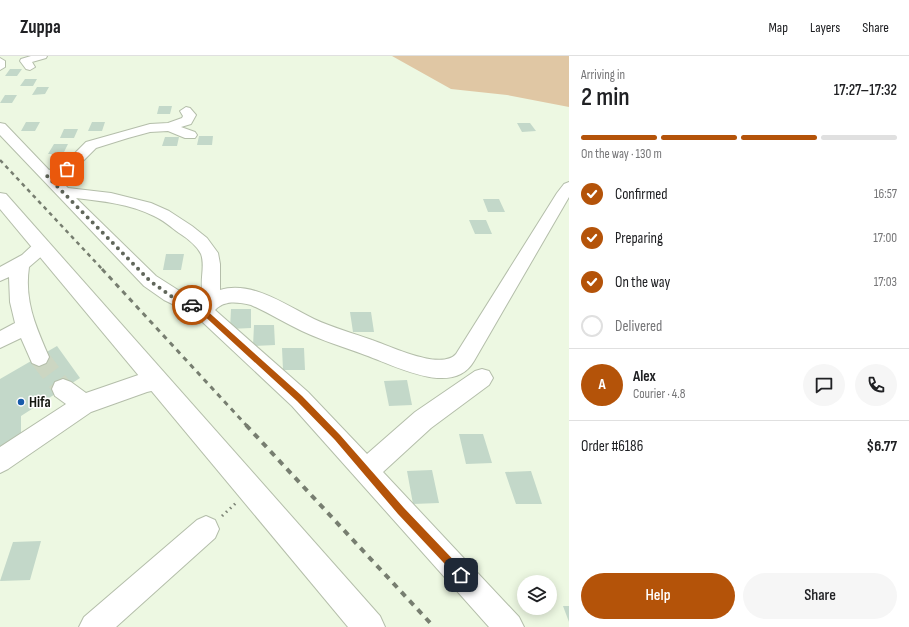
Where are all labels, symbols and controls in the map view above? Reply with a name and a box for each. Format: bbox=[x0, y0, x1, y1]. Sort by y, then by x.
text: Zuppa bbox=[20, 16, 61, 39]
text: Map bbox=[768, 19, 788, 36]
text: Layers bbox=[810, 19, 840, 36]
text: Share bbox=[862, 19, 889, 36]
text: Arriving in bbox=[581, 67, 625, 83]
text: 17:27–17:32 bbox=[834, 81, 897, 100]
text: 2 min bbox=[581, 82, 630, 113]
text: On the way · 130 m bbox=[581, 146, 662, 162]
pin bbox=[50, 152, 84, 186]
icon: bag bbox=[56, 158, 78, 180]
icon: check bbox=[581, 183, 603, 205]
text: Confirmed bbox=[615, 185, 668, 204]
text: 16:57 bbox=[874, 186, 897, 202]
icon: check bbox=[581, 227, 603, 249]
text: Preparing bbox=[615, 229, 663, 248]
text: 17:00 bbox=[873, 230, 897, 246]
icon: check bbox=[581, 271, 603, 293]
text: On the way bbox=[615, 273, 670, 292]
text: 17:03 bbox=[874, 274, 897, 290]
courier bbox=[172, 285, 212, 325]
icon: car bbox=[181, 294, 203, 316]
text: Delivered bbox=[615, 317, 662, 336]
button: chat bbox=[803, 364, 845, 406]
button: phone bbox=[855, 364, 897, 406]
text: Alex bbox=[633, 367, 656, 386]
text: A bbox=[598, 375, 606, 394]
text: Courier · 4.8 bbox=[633, 386, 685, 402]
place label: Hifa bbox=[29, 393, 51, 412]
marker: Hifa bbox=[16, 397, 26, 407]
text: Order #6186 bbox=[581, 437, 643, 456]
text: $6.77 bbox=[867, 437, 897, 456]
pin bbox=[444, 558, 478, 592]
icon: home bbox=[450, 564, 472, 586]
button: Help bbox=[581, 573, 735, 619]
button: Share bbox=[743, 573, 897, 619]
map controls bbox=[517, 575, 557, 615]
button: layers bbox=[517, 575, 557, 615]

